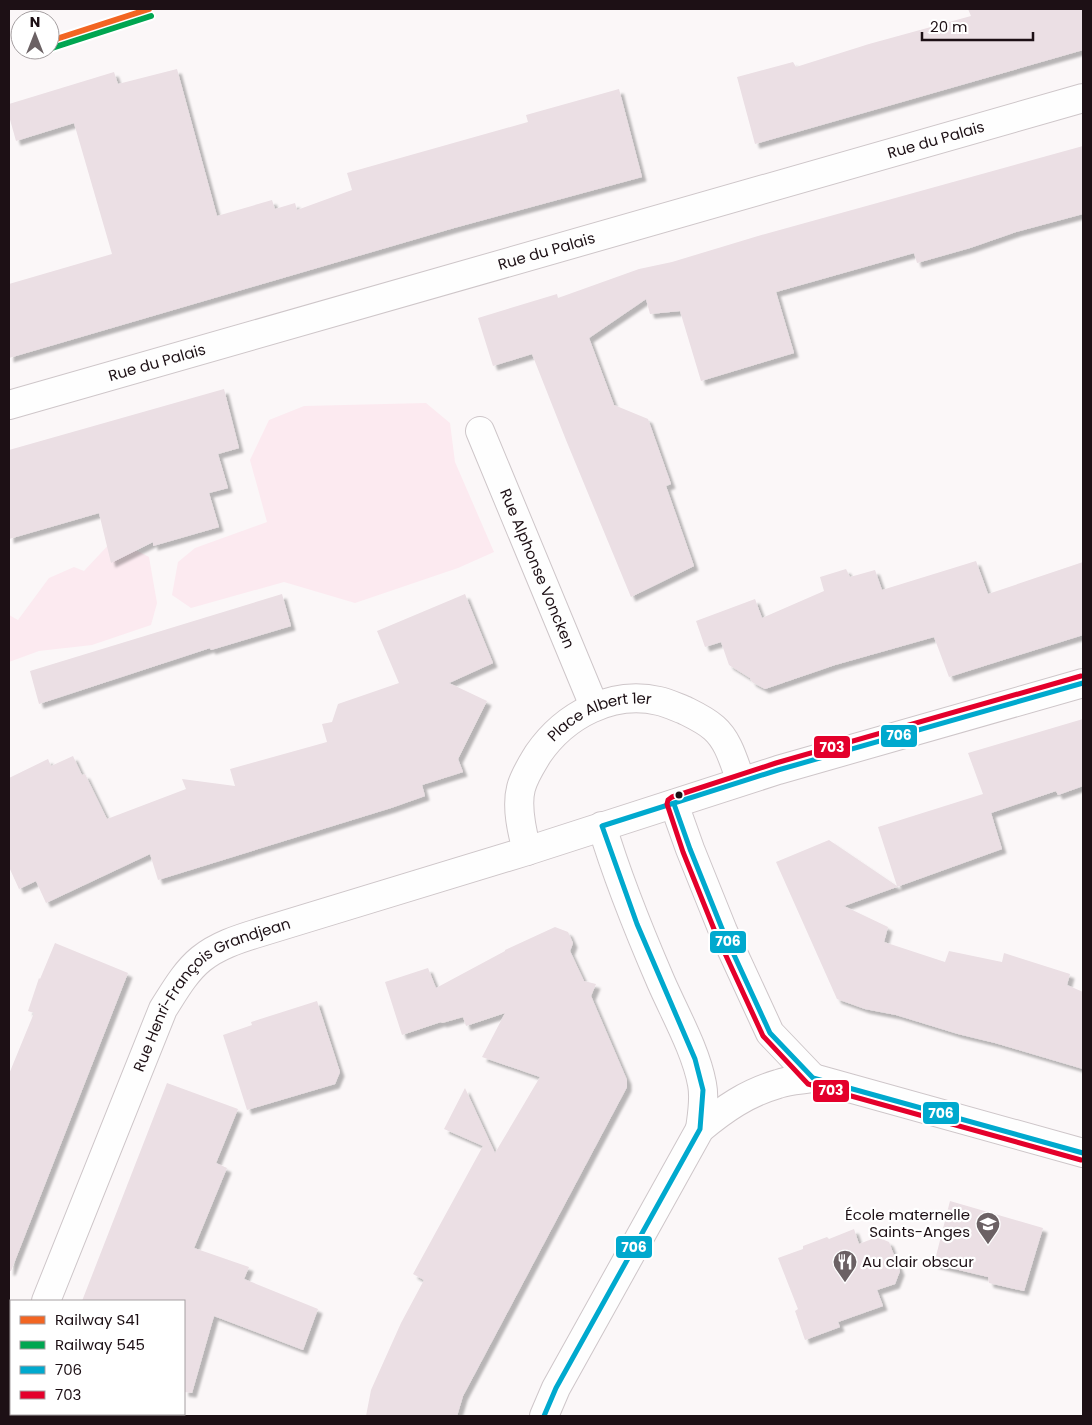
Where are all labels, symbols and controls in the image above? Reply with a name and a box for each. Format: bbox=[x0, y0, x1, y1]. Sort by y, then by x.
north arrow bbox=[10, 10, 60, 60]
scale bar bbox=[922, 10, 1033, 42]
text: N bbox=[30, 12, 40, 32]
text: 20 m bbox=[930, 16, 968, 37]
street label: Rue du Palais bbox=[885, 116, 987, 163]
street label: Rue du Palais bbox=[495, 227, 597, 275]
street label: Rue du Palais bbox=[106, 338, 208, 386]
street label: Rue Alphonse Voncken bbox=[495, 485, 580, 652]
street label: Place Albert 1er bbox=[542, 687, 653, 746]
line badge: 706 bbox=[880, 724, 918, 748]
text: 706 bbox=[886, 725, 912, 745]
line badge: 703 bbox=[813, 735, 851, 759]
text: 703 bbox=[819, 737, 845, 757]
unlabelled marker bbox=[674, 790, 684, 800]
street label: Rue Henri-François Grandjean bbox=[128, 913, 293, 1075]
line badge: 706 bbox=[709, 930, 747, 954]
text: 706 bbox=[715, 931, 741, 951]
line badge: 703 bbox=[812, 1079, 850, 1103]
text: 703 bbox=[818, 1080, 844, 1100]
line badge: 706 bbox=[922, 1101, 960, 1125]
text: 706 bbox=[928, 1103, 954, 1123]
place label: École maternelle Saints-Anges bbox=[845, 1204, 970, 1242]
school or university icon: École maternelle Saints-Anges bbox=[975, 1211, 1001, 1245]
line badge: 706 bbox=[615, 1235, 653, 1259]
text: 706 bbox=[621, 1237, 647, 1257]
restaurant icon: Au clair obscur bbox=[832, 1249, 858, 1283]
place label: Au clair obscur bbox=[862, 1251, 974, 1272]
legend bbox=[10, 1300, 185, 1415]
text: Railway S41 bbox=[55, 1309, 140, 1330]
text: Railway 545 bbox=[55, 1334, 145, 1355]
text: 706 bbox=[55, 1359, 82, 1380]
text: 703 bbox=[55, 1384, 81, 1405]

